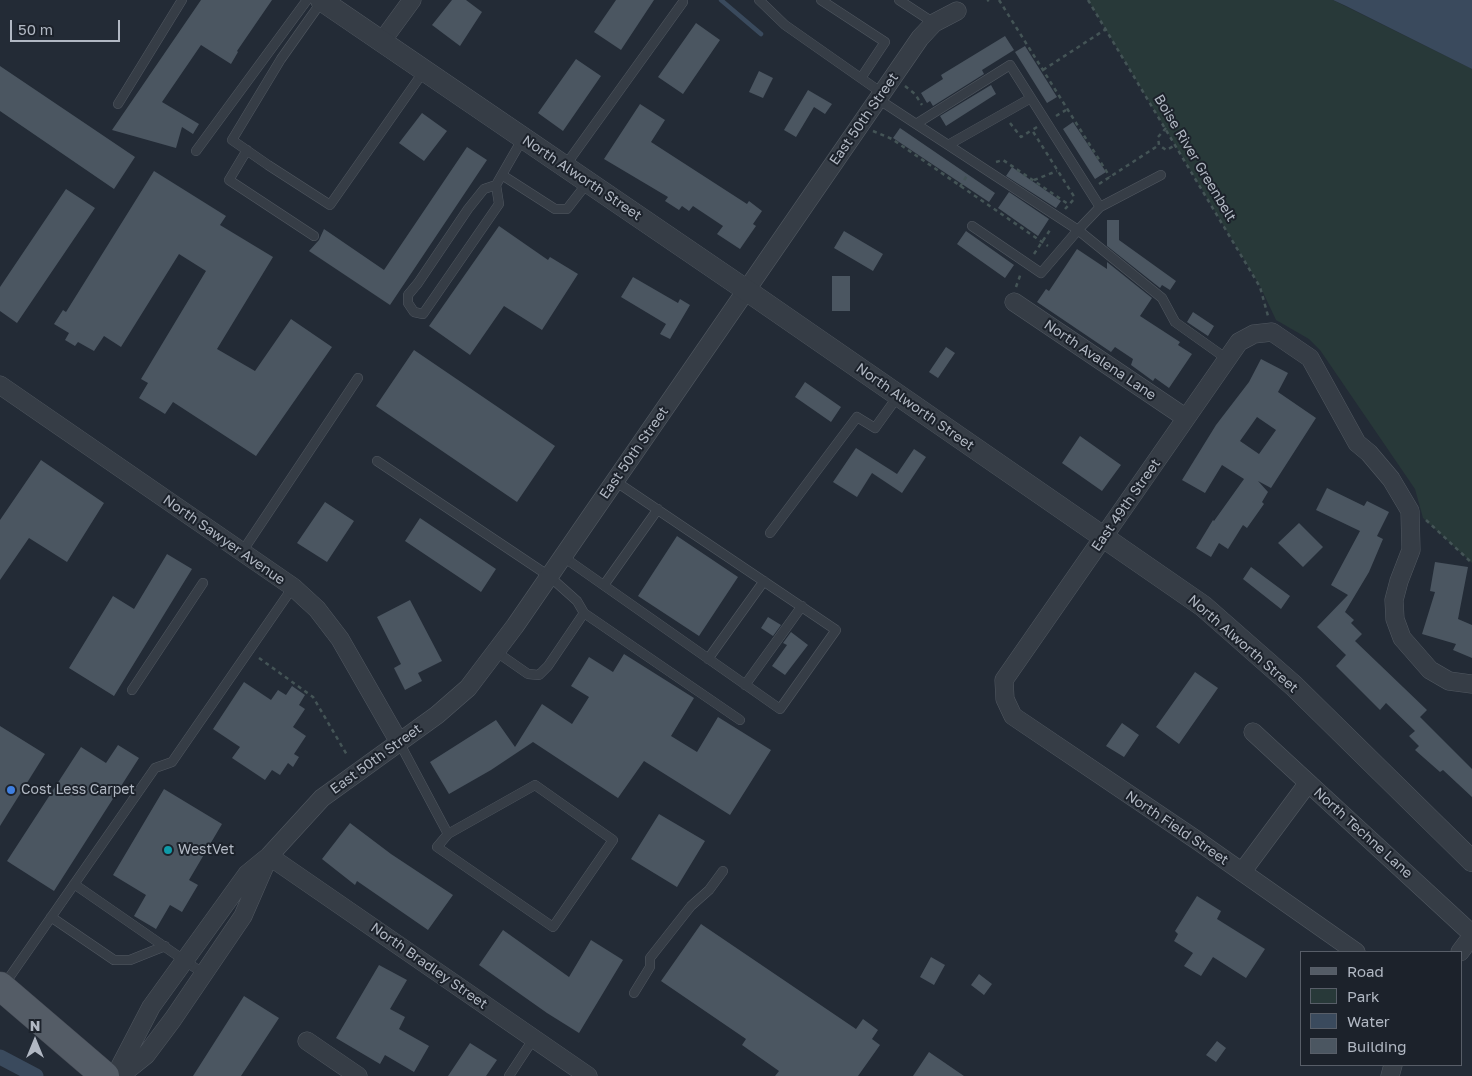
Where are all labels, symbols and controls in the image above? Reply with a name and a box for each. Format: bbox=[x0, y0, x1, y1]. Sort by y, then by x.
scale bar bbox=[12, 10, 122, 42]
text: 50 m bbox=[18, 20, 53, 38]
street label: East 50th Street bbox=[826, 70, 902, 168]
street label: Boise River Greenbelt bbox=[1150, 92, 1240, 224]
street label: North Alworth Street bbox=[519, 132, 645, 224]
street label: North Avalena Lane bbox=[1041, 316, 1159, 404]
street label: North Alworth Street bbox=[853, 360, 977, 454]
street label: East 50th Street bbox=[596, 404, 672, 502]
street label: East 49th Street bbox=[1088, 456, 1164, 554]
street label: North Sawyer Avenue bbox=[160, 492, 288, 588]
street label: North Alworth Street bbox=[1185, 592, 1301, 696]
street label: East 50th Street bbox=[327, 720, 425, 798]
place label: Cost Less Carpet bbox=[21, 782, 135, 798]
marker: Cost Less Carpet bbox=[5, 784, 17, 796]
street label: North Techne Lane bbox=[1310, 784, 1416, 882]
street label: North Field Street bbox=[1122, 787, 1232, 869]
place label: WestVet bbox=[178, 842, 234, 858]
marker: WestVet bbox=[162, 844, 174, 856]
street label: North Bradley Street bbox=[367, 919, 491, 1013]
legend bbox=[1300, 951, 1462, 1066]
text: Road bbox=[1347, 962, 1384, 980]
text: Park bbox=[1347, 987, 1379, 1005]
text: Water bbox=[1347, 1012, 1390, 1030]
north arrow bbox=[10, 1016, 60, 1066]
text: N bbox=[30, 1017, 40, 1034]
text: Building bbox=[1347, 1037, 1407, 1055]

